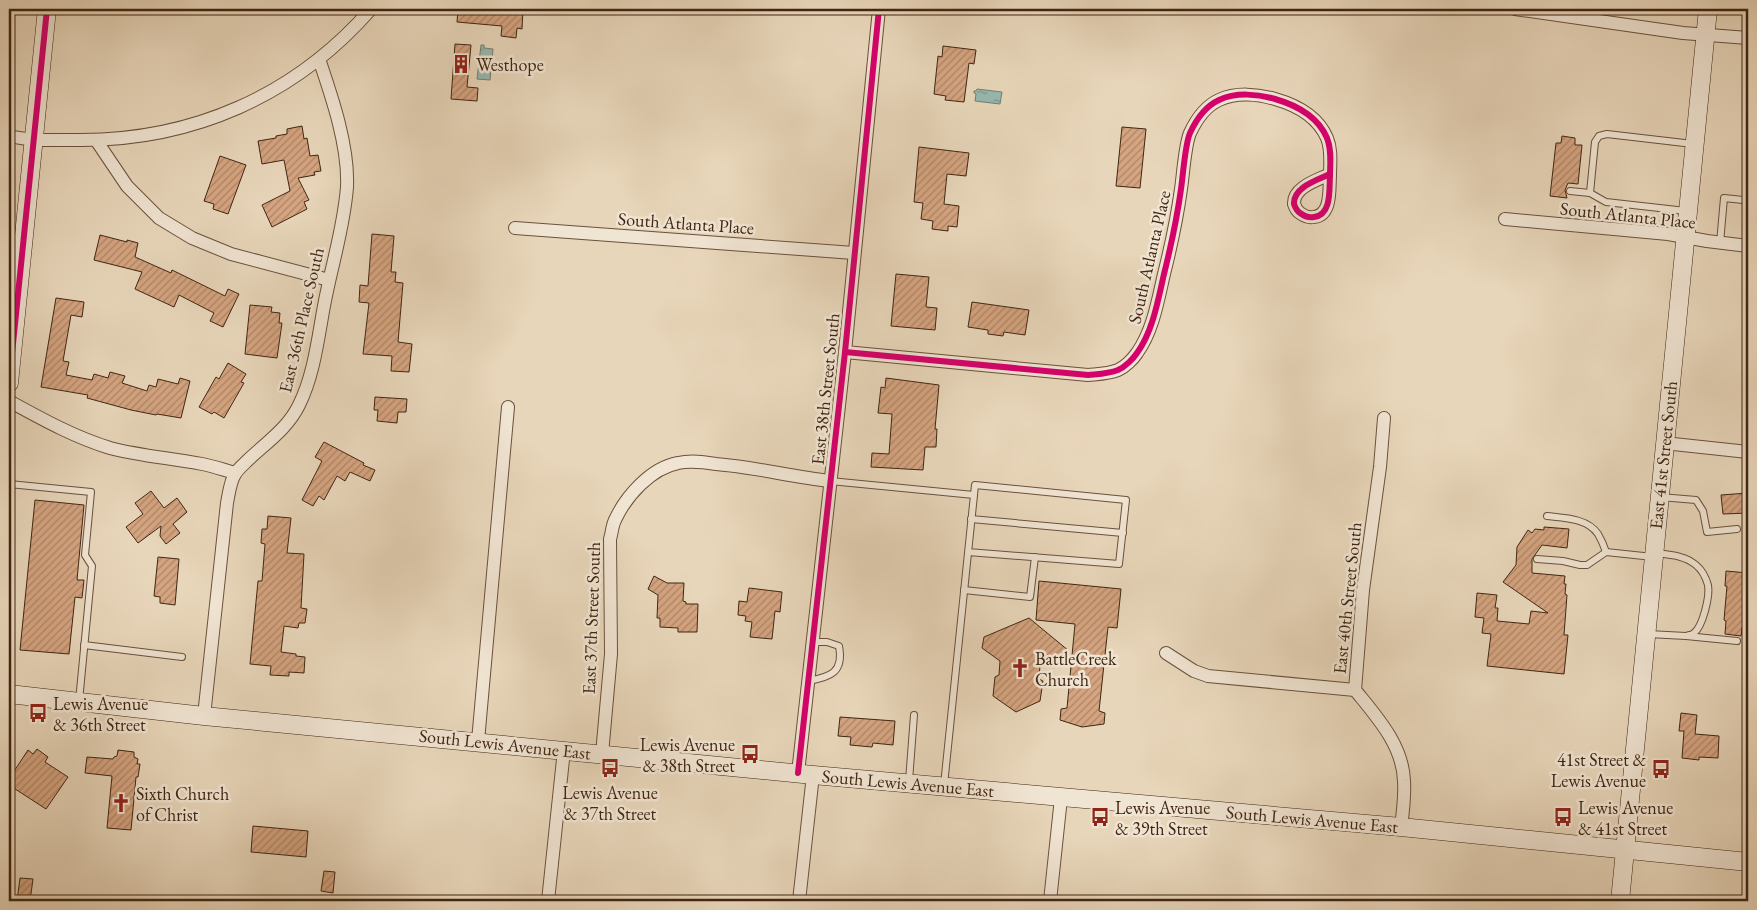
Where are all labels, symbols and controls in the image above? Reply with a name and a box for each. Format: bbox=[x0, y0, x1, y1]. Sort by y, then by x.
building icon: Westhope bbox=[450, 53, 472, 75]
place label: Westhope bbox=[476, 53, 544, 76]
street label: South Atlanta Place bbox=[1122, 188, 1176, 326]
street label: South Atlanta Place bbox=[1559, 196, 1697, 234]
street label: South Atlanta Place bbox=[617, 207, 755, 239]
street label: East 36th Place South bbox=[273, 245, 329, 395]
street label: East 38th Street South bbox=[806, 312, 844, 466]
street label: East 41st Street South bbox=[1644, 380, 1682, 530]
street label: East 40th Street South bbox=[1328, 521, 1366, 675]
street label: East 37th Street South bbox=[577, 541, 605, 695]
place label: BattleCreek Church bbox=[1035, 647, 1117, 691]
church icon: BattleCreek Church bbox=[1009, 657, 1031, 679]
place label: Lewis Avenue & 36th Street bbox=[53, 692, 148, 736]
bus stop icon: Lewis Avenue & 36th Street bbox=[27, 702, 49, 724]
street label: South Lewis Avenue East bbox=[418, 724, 592, 764]
place label: Lewis Avenue & 38th Street bbox=[640, 733, 735, 777]
bus stop icon: Lewis Avenue & 38th Street bbox=[739, 743, 761, 765]
place label: 41st Street & Lewis Avenue bbox=[1551, 748, 1646, 792]
bus stop icon: Lewis Avenue & 37th Street bbox=[599, 757, 621, 779]
bus stop icon: 41st Street & Lewis Avenue bbox=[1650, 758, 1672, 780]
street label: South Lewis Avenue East bbox=[821, 764, 995, 802]
place label: Lewis Avenue & 37th Street bbox=[562, 781, 658, 825]
place label: Sixth Church of Christ bbox=[136, 782, 229, 826]
church icon: Sixth Church of Christ bbox=[110, 792, 132, 814]
place label: Lewis Avenue & 39th Street bbox=[1115, 796, 1210, 840]
place label: Lewis Avenue & 41st Street bbox=[1578, 796, 1673, 840]
street label: South Lewis Avenue East bbox=[1225, 800, 1399, 838]
bus stop icon: Lewis Avenue & 39th Street bbox=[1089, 806, 1111, 828]
bus stop icon: Lewis Avenue & 41st Street bbox=[1552, 806, 1574, 828]

